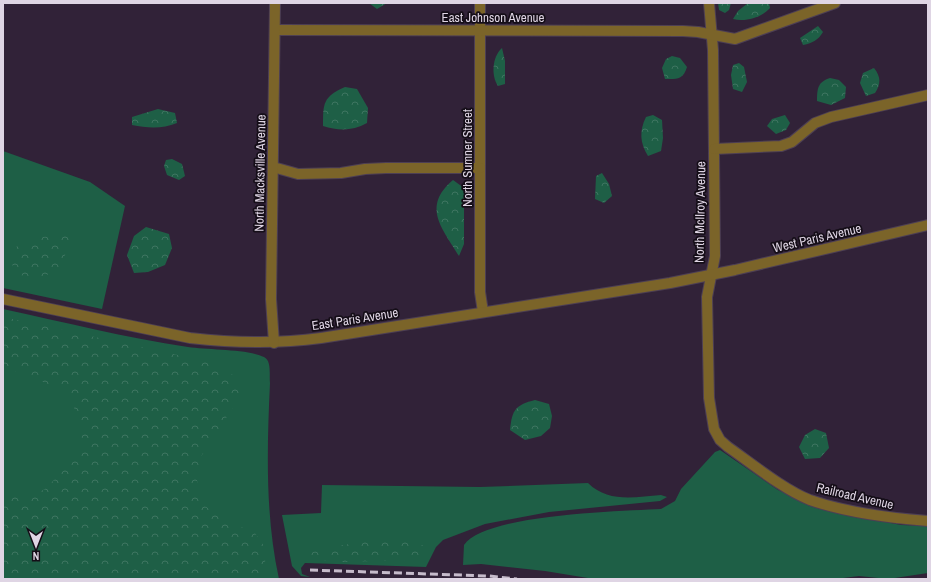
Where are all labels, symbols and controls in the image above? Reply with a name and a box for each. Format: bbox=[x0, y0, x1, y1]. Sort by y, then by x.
street label: East Johnson Avenue bbox=[442, 9, 545, 26]
street label: North Sumner Street bbox=[459, 109, 476, 207]
street label: North Macksville Avenue bbox=[250, 114, 270, 232]
street label: North McIlroy Avenue bbox=[691, 161, 709, 263]
street label: West Paris Avenue bbox=[771, 220, 863, 256]
street label: East Paris Avenue bbox=[310, 304, 400, 334]
street label: Railroad Avenue bbox=[815, 479, 895, 513]
north arrow bbox=[16, 526, 56, 566]
text: N bbox=[33, 549, 39, 563]

